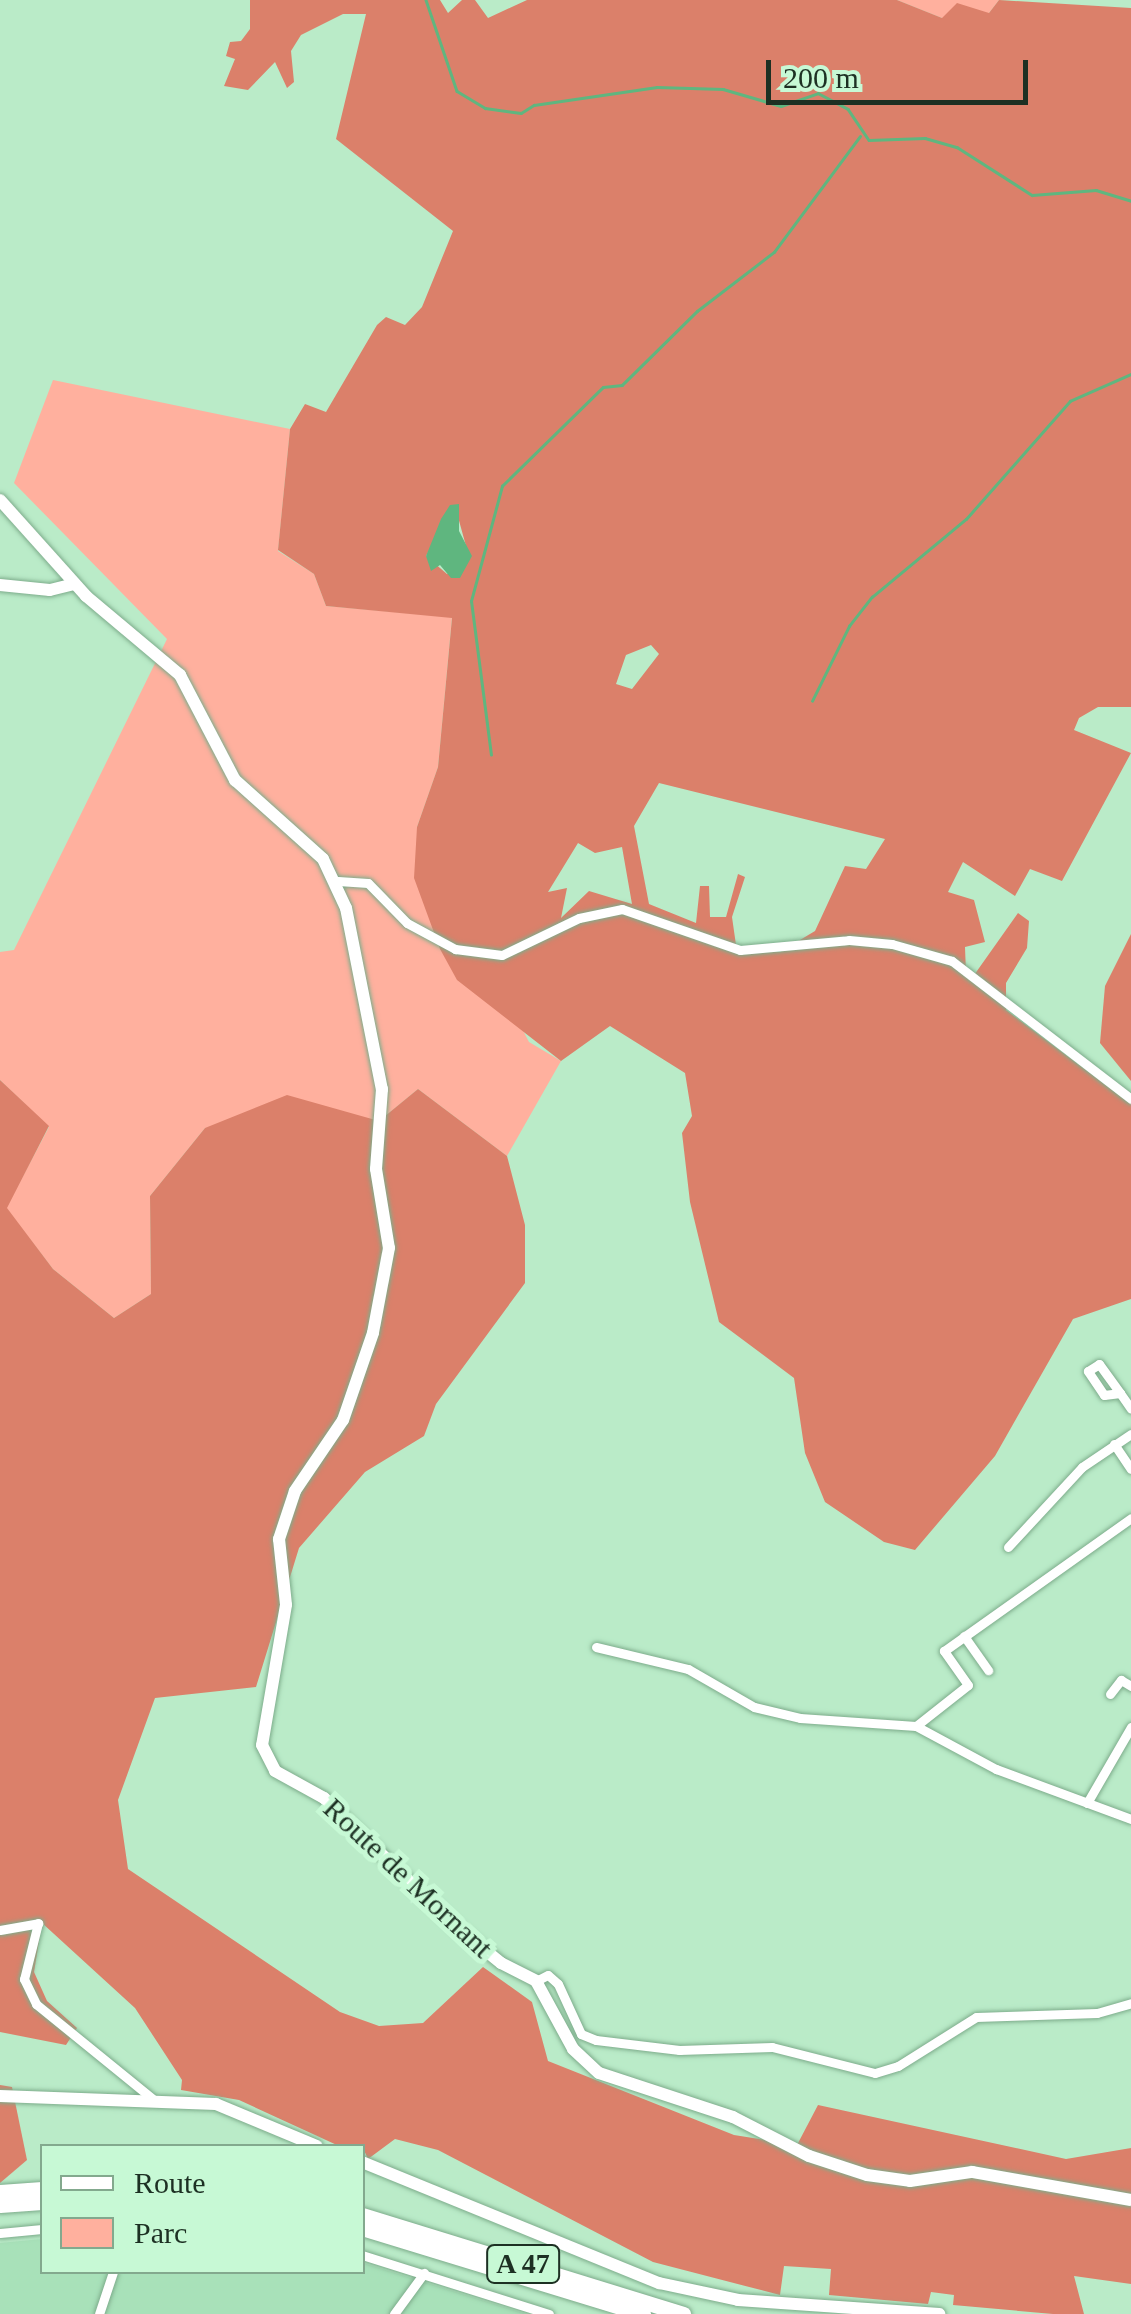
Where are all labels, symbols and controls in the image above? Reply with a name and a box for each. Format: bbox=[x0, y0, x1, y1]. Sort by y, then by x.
scale bar bbox=[771, 40, 1034, 102]
text: 200 m bbox=[783, 61, 859, 94]
street label: Route de Mornant bbox=[316, 1790, 500, 1966]
legend bbox=[40, 2144, 365, 2274]
text: Route bbox=[134, 2166, 206, 2199]
text: Parc bbox=[134, 2216, 187, 2249]
road number: A 47 bbox=[483, 2241, 563, 2287]

